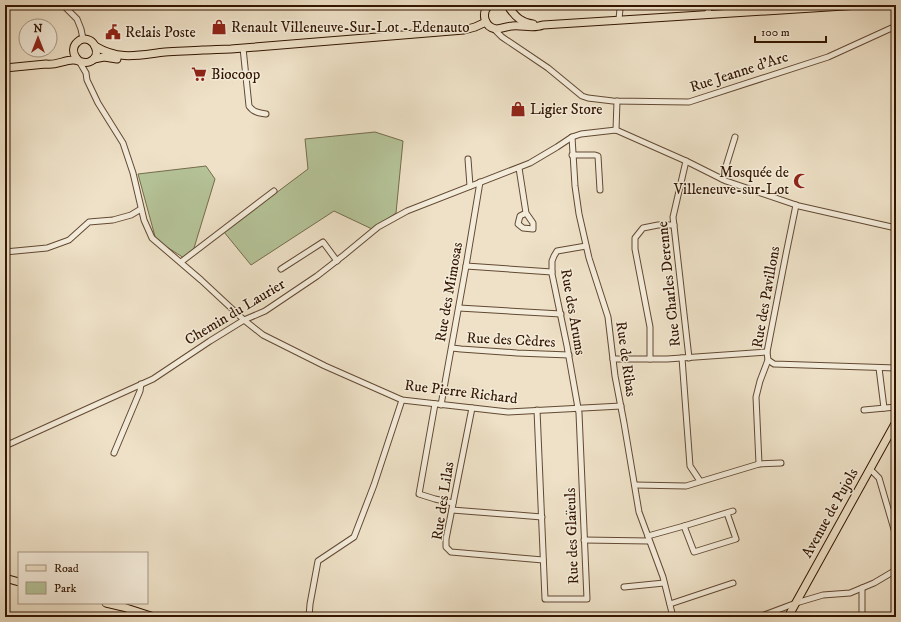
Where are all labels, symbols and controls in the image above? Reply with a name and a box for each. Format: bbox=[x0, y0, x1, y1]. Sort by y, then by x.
north arrow bbox=[18, 18, 58, 58]
shop icon: Renault Villeneuve-Sur-Lot - Edenauto bbox=[210, 18, 228, 36]
place label: Renault Villeneuve-Sur-Lot - Edenauto bbox=[231, 18, 470, 37]
scale bar bbox=[755, 18, 826, 44]
text: N bbox=[33, 22, 43, 36]
public building icon: Relais Poste bbox=[104, 23, 122, 41]
place label: Relais Poste bbox=[125, 23, 196, 42]
text: 100 m bbox=[761, 25, 790, 40]
street label: Rue Jeanne d'Arc bbox=[687, 47, 791, 97]
supermarket icon: Biocoop bbox=[190, 65, 208, 83]
place label: Biocoop bbox=[211, 65, 261, 84]
shop icon: Ligier Store bbox=[509, 100, 527, 118]
place label: Ligier Store bbox=[530, 100, 603, 119]
place label: Mosquée de Villeneuve-sur-Lot bbox=[673, 163, 789, 199]
mosque icon: Mosquée de Villeneuve-sur-Lot bbox=[792, 172, 810, 190]
street label: Rue Charles Derenne bbox=[653, 220, 685, 348]
street label: Rue des Mimosas bbox=[431, 241, 467, 343]
street label: Rue des Pavillons bbox=[748, 245, 784, 349]
street label: Rue des Arums bbox=[556, 267, 590, 357]
street label: Chemin du Laurier bbox=[181, 274, 289, 349]
street label: Rue de Ribas bbox=[611, 320, 641, 398]
street label: Rue des Cèdres bbox=[466, 328, 556, 352]
street label: Rue Pierre Richard bbox=[403, 376, 519, 408]
street label: Rue des Lilas bbox=[427, 460, 459, 542]
street label: Avenue de Pujols bbox=[798, 465, 862, 561]
street label: Rue des Glaïeuls bbox=[561, 487, 583, 585]
legend bbox=[18, 552, 148, 604]
text: Road bbox=[54, 561, 79, 576]
text: Park bbox=[54, 581, 76, 596]

